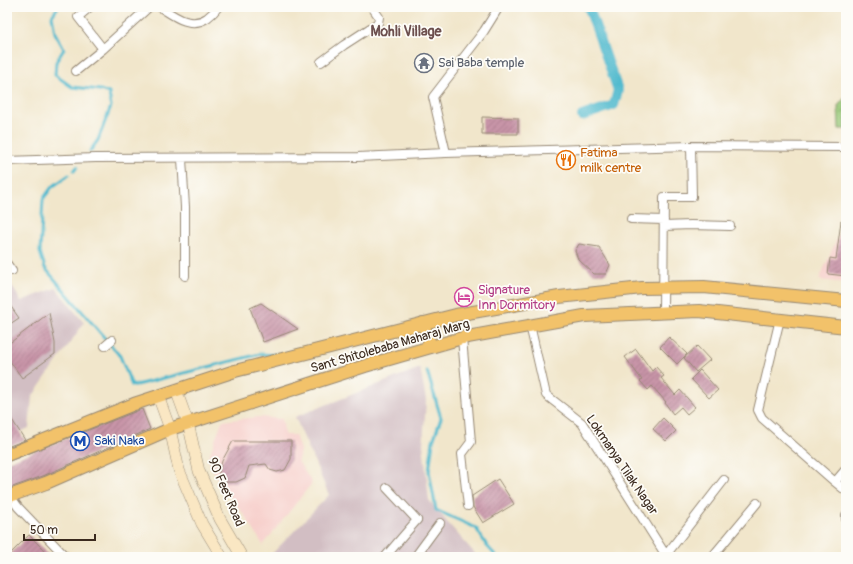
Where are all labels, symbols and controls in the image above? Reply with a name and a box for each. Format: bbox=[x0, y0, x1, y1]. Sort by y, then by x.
district label: Mohli Village bbox=[370, 23, 443, 40]
temple icon: Sai Baba temple bbox=[413, 52, 435, 74]
place label: Sai Baba temple bbox=[438, 55, 525, 71]
place label: Fatima milk centre bbox=[580, 145, 642, 176]
restaurant icon: Fatima milk centre bbox=[555, 149, 577, 171]
place label: Signature Inn Dormitory bbox=[478, 282, 556, 313]
hotel icon: Signature Inn Dormitory bbox=[453, 286, 475, 308]
street label: Sant Shitolebaba Maharaj Marg bbox=[309, 315, 472, 376]
street label: Lokmanya Tilak Nagar bbox=[583, 412, 662, 518]
metro station icon: Saki Naka bbox=[69, 430, 91, 452]
place label: Saki Naka bbox=[94, 433, 144, 449]
street label: 90 Feet Road bbox=[204, 455, 248, 529]
scale bar bbox=[24, 516, 95, 542]
text: 50 m bbox=[30, 523, 58, 538]

